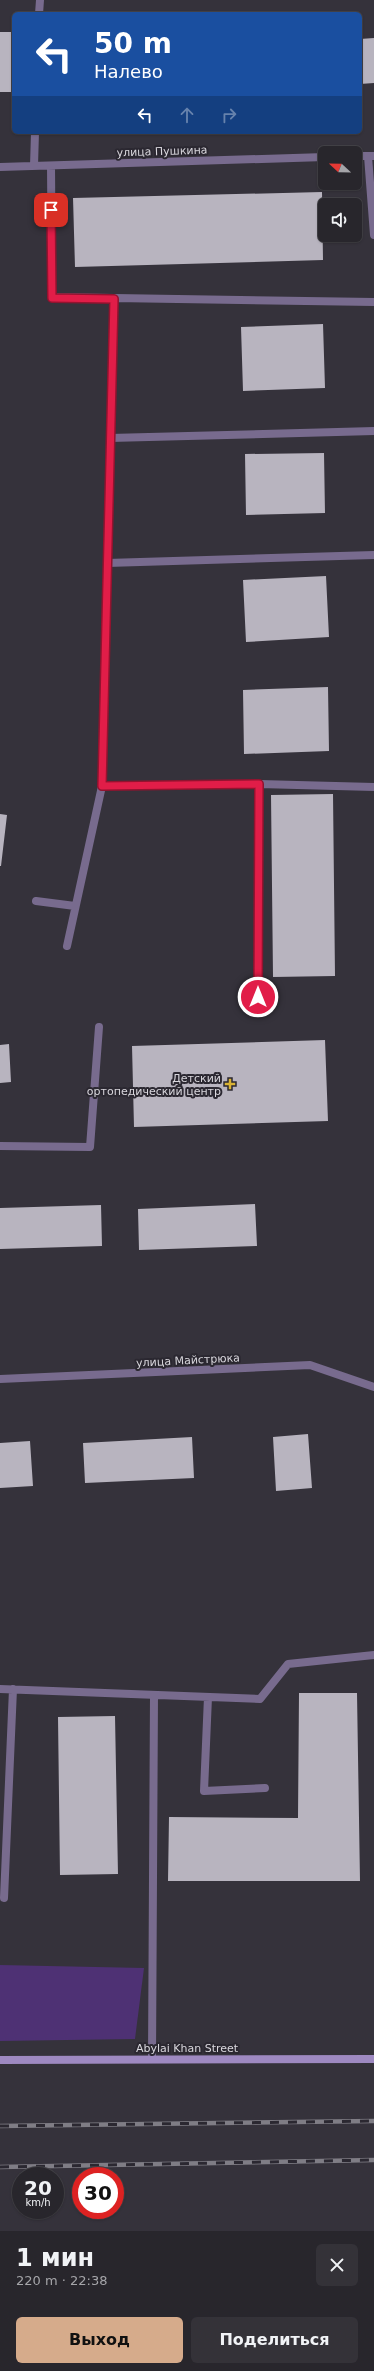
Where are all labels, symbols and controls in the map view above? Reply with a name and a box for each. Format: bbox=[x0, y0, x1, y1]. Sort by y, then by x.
text: 50 m bbox=[94, 27, 172, 60]
icon: left bbox=[28, 28, 80, 80]
text: Налево bbox=[94, 61, 163, 82]
icon: left bbox=[134, 104, 156, 126]
icon: ahead bbox=[176, 104, 198, 126]
icon: right bbox=[218, 104, 240, 126]
street label: улица Пушкина bbox=[116, 143, 208, 160]
north arrow bbox=[318, 146, 362, 190]
map controls bbox=[318, 146, 362, 242]
pin bbox=[34, 193, 68, 227]
button: sound bbox=[318, 198, 362, 242]
icon: arrive bbox=[40, 199, 62, 221]
position arrow bbox=[237, 976, 279, 1018]
place label: Детский ортопедический центр bbox=[87, 1072, 221, 1098]
marker: Детский ортопедический центр bbox=[224, 1078, 236, 1090]
street label: улица Майстрюка bbox=[136, 1351, 240, 1370]
street label: Abylai Khan Street bbox=[136, 2042, 239, 2055]
speed limit sign: 30 bbox=[72, 2167, 124, 2219]
text: 20 bbox=[24, 2176, 52, 2200]
text: km/h bbox=[25, 2197, 51, 2208]
text: 1 мин bbox=[16, 2244, 94, 2272]
button: close bbox=[316, 2244, 358, 2286]
text: 220 m · 22:38 bbox=[16, 2273, 107, 2288]
button: Выход bbox=[16, 2317, 183, 2363]
button: Поделиться bbox=[191, 2317, 358, 2363]

